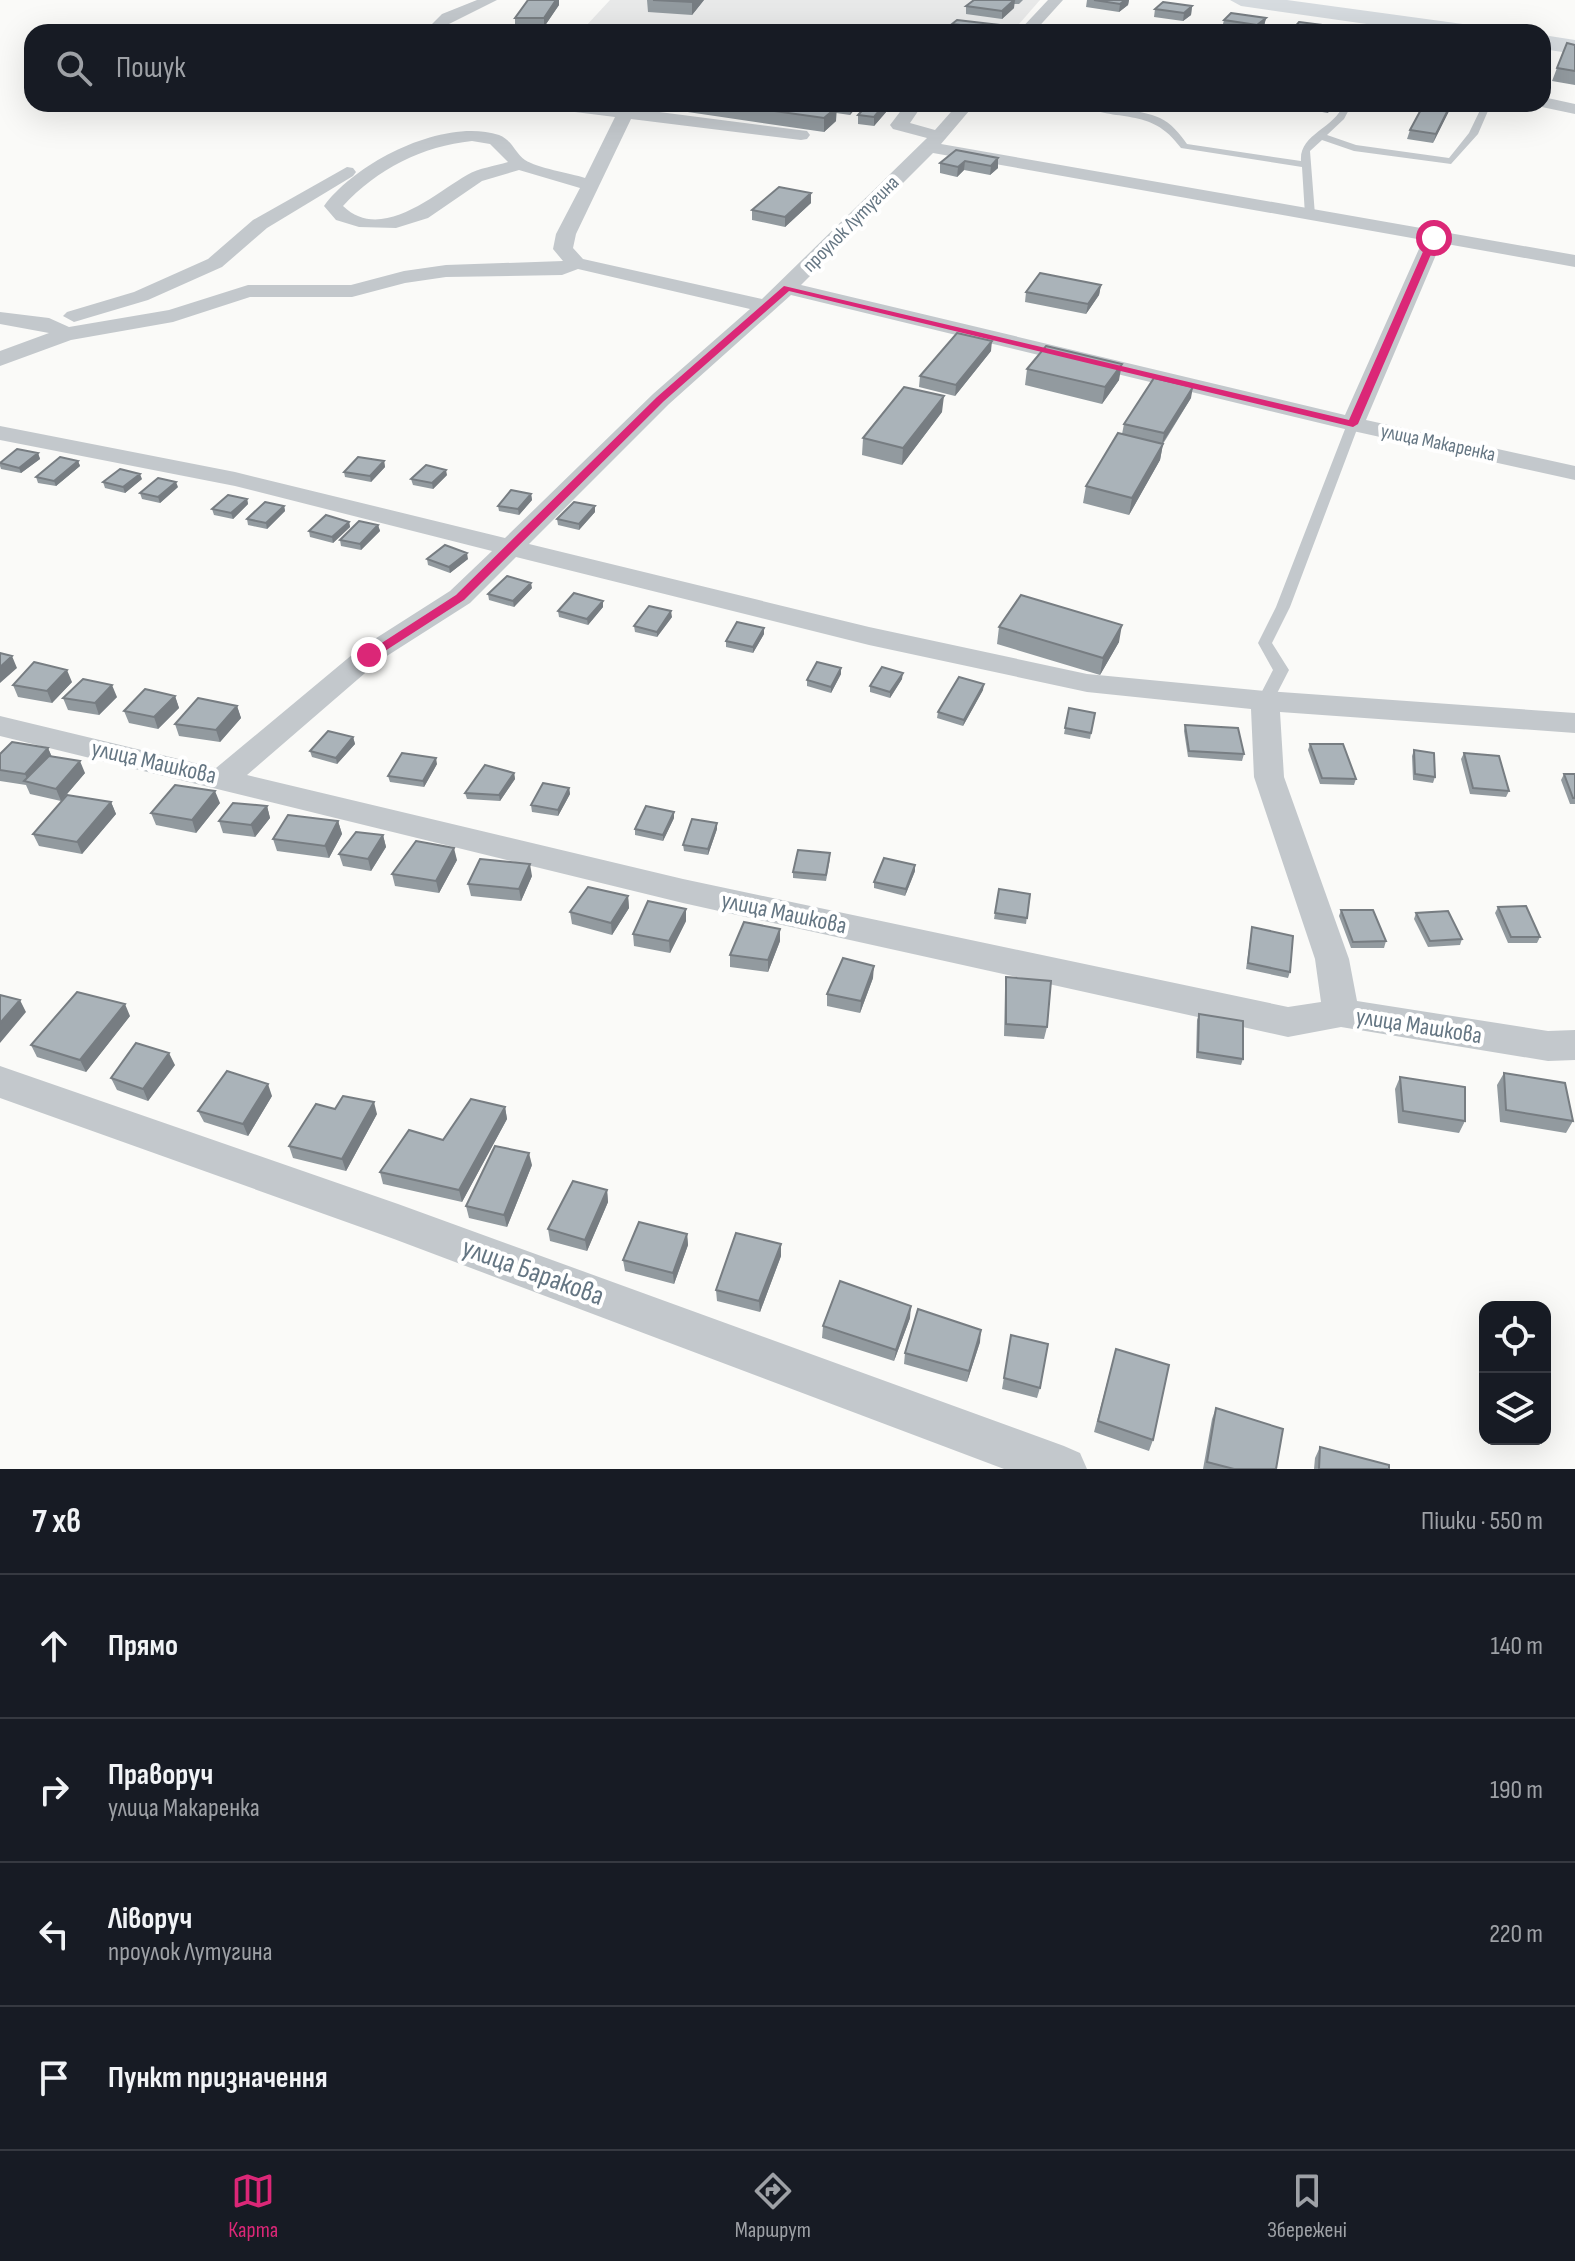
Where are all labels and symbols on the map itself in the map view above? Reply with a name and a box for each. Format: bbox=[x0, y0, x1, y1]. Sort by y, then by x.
street label: проулок Лутугина bbox=[798, 171, 904, 277]
route start bbox=[1416, 220, 1452, 256]
street label: улица Макаренка bbox=[1378, 419, 1498, 467]
route end bbox=[351, 637, 387, 673]
street label: улица Машкова bbox=[89, 734, 219, 790]
street label: улица Машкова bbox=[719, 886, 849, 940]
street label: улица Машкова bbox=[1354, 1002, 1484, 1050]
street label: улица Баракова bbox=[458, 1231, 608, 1313]

